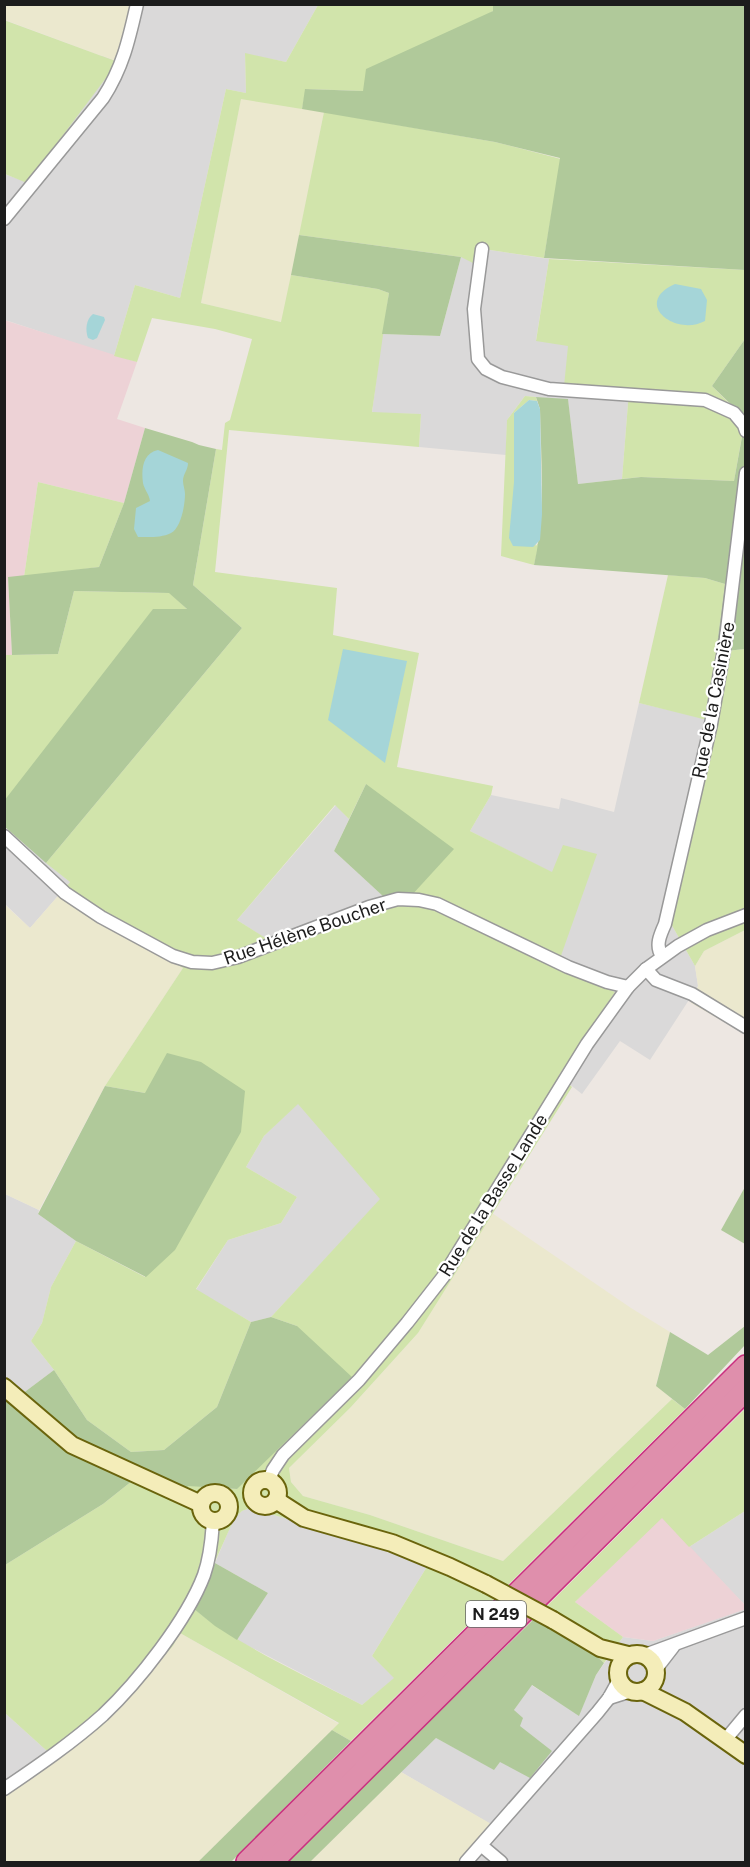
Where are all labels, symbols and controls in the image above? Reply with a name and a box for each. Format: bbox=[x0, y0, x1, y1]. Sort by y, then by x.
street label: Rue de la Casinière bbox=[687, 620, 739, 780]
street label: Rue Hélène Boucher bbox=[221, 893, 389, 969]
street label: Rue de la Basse Lande bbox=[434, 1110, 552, 1280]
road number: N 249 bbox=[466, 1601, 526, 1627]

